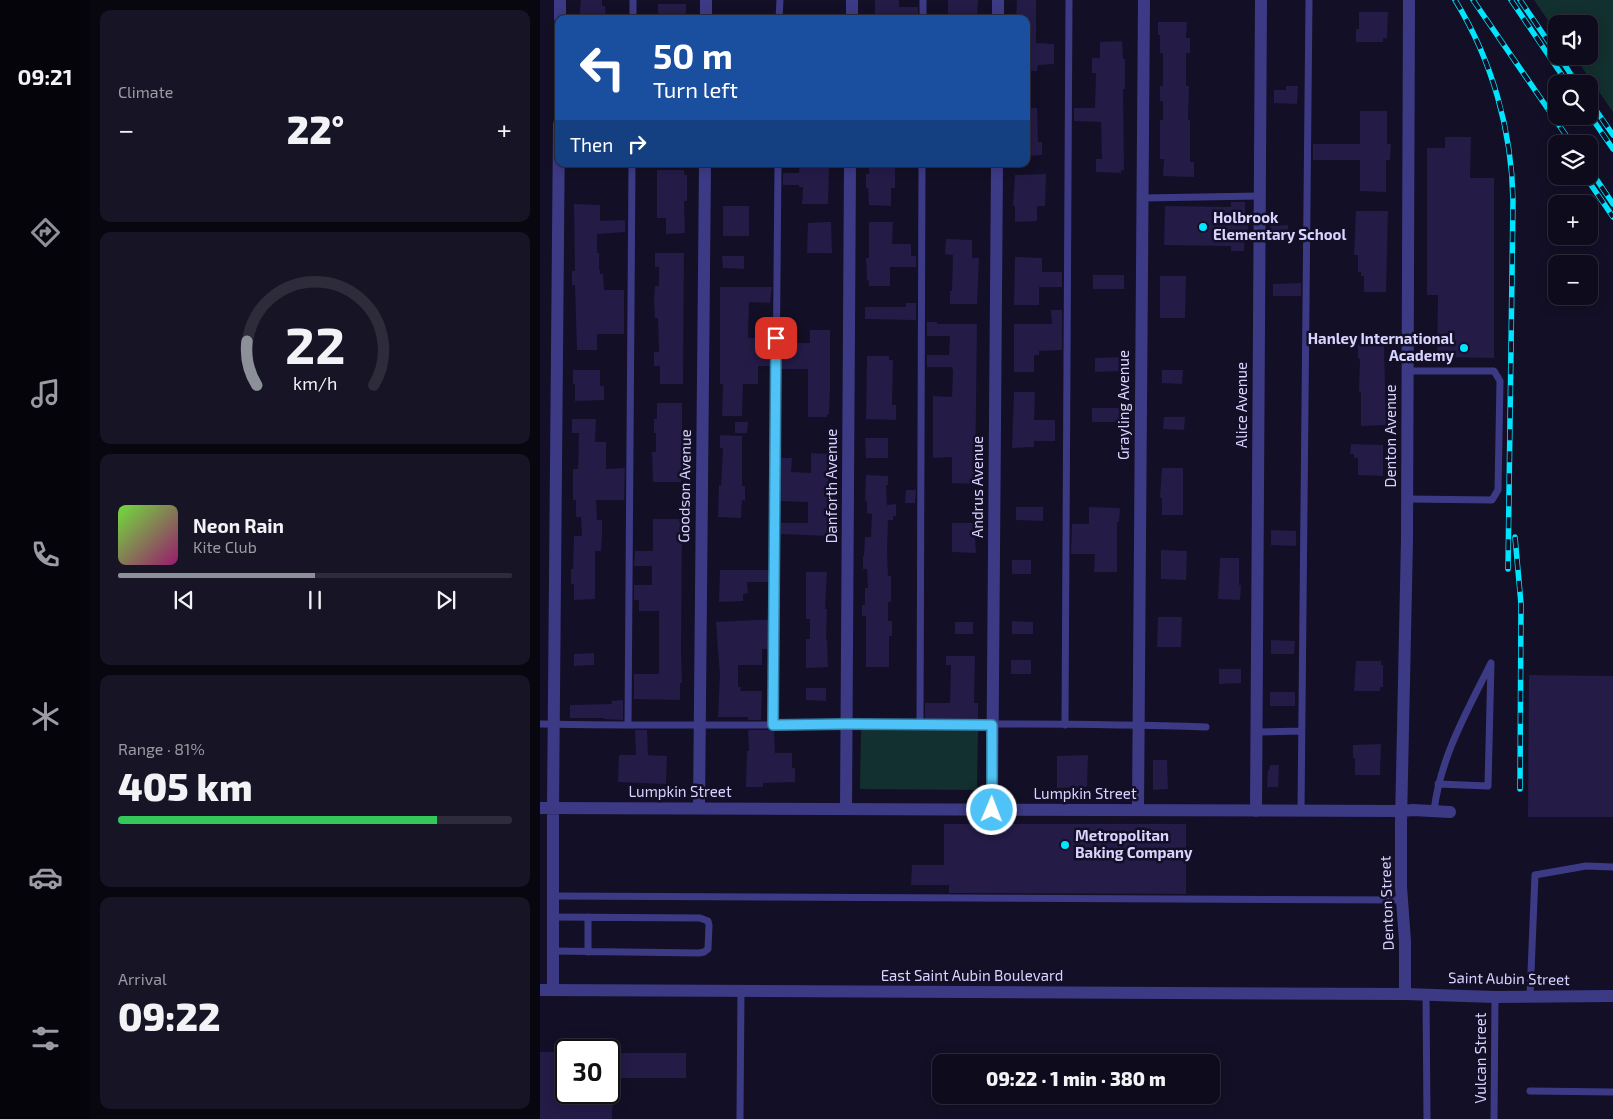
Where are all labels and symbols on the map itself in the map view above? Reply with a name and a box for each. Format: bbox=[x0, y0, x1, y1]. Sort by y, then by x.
place label: Holbrook Elementary School bbox=[1213, 208, 1346, 244]
marker: Holbrook Elementary School bbox=[1197, 221, 1209, 233]
pin bbox=[755, 317, 797, 359]
place label: Hanley International Academy bbox=[1308, 329, 1455, 365]
marker: Hanley International Academy bbox=[1458, 342, 1470, 354]
street label: Grayling Avenue bbox=[1114, 350, 1132, 460]
street label: Alice Avenue bbox=[1232, 362, 1250, 448]
street label: Denton Avenue bbox=[1381, 385, 1399, 487]
street label: Goodson Avenue bbox=[674, 429, 694, 543]
street label: Danforth Avenue bbox=[822, 429, 840, 543]
street label: Andrus Avenue bbox=[968, 436, 986, 538]
street label: Lumpkin Street bbox=[628, 782, 732, 800]
position arrow bbox=[965, 783, 1017, 835]
street label: Lumpkin Street bbox=[1033, 784, 1137, 802]
place label: Metropolitan Baking Company bbox=[1075, 826, 1193, 862]
marker: Metropolitan Baking Company bbox=[1059, 839, 1071, 851]
street label: Denton Street bbox=[1375, 855, 1397, 951]
street label: East Saint Aubin Boulevard bbox=[881, 966, 1063, 984]
street label: Saint Aubin Street bbox=[1448, 968, 1570, 988]
street label: Vulcan Street bbox=[1471, 1012, 1489, 1104]
speed limit sign: 30 bbox=[555, 1039, 620, 1104]

